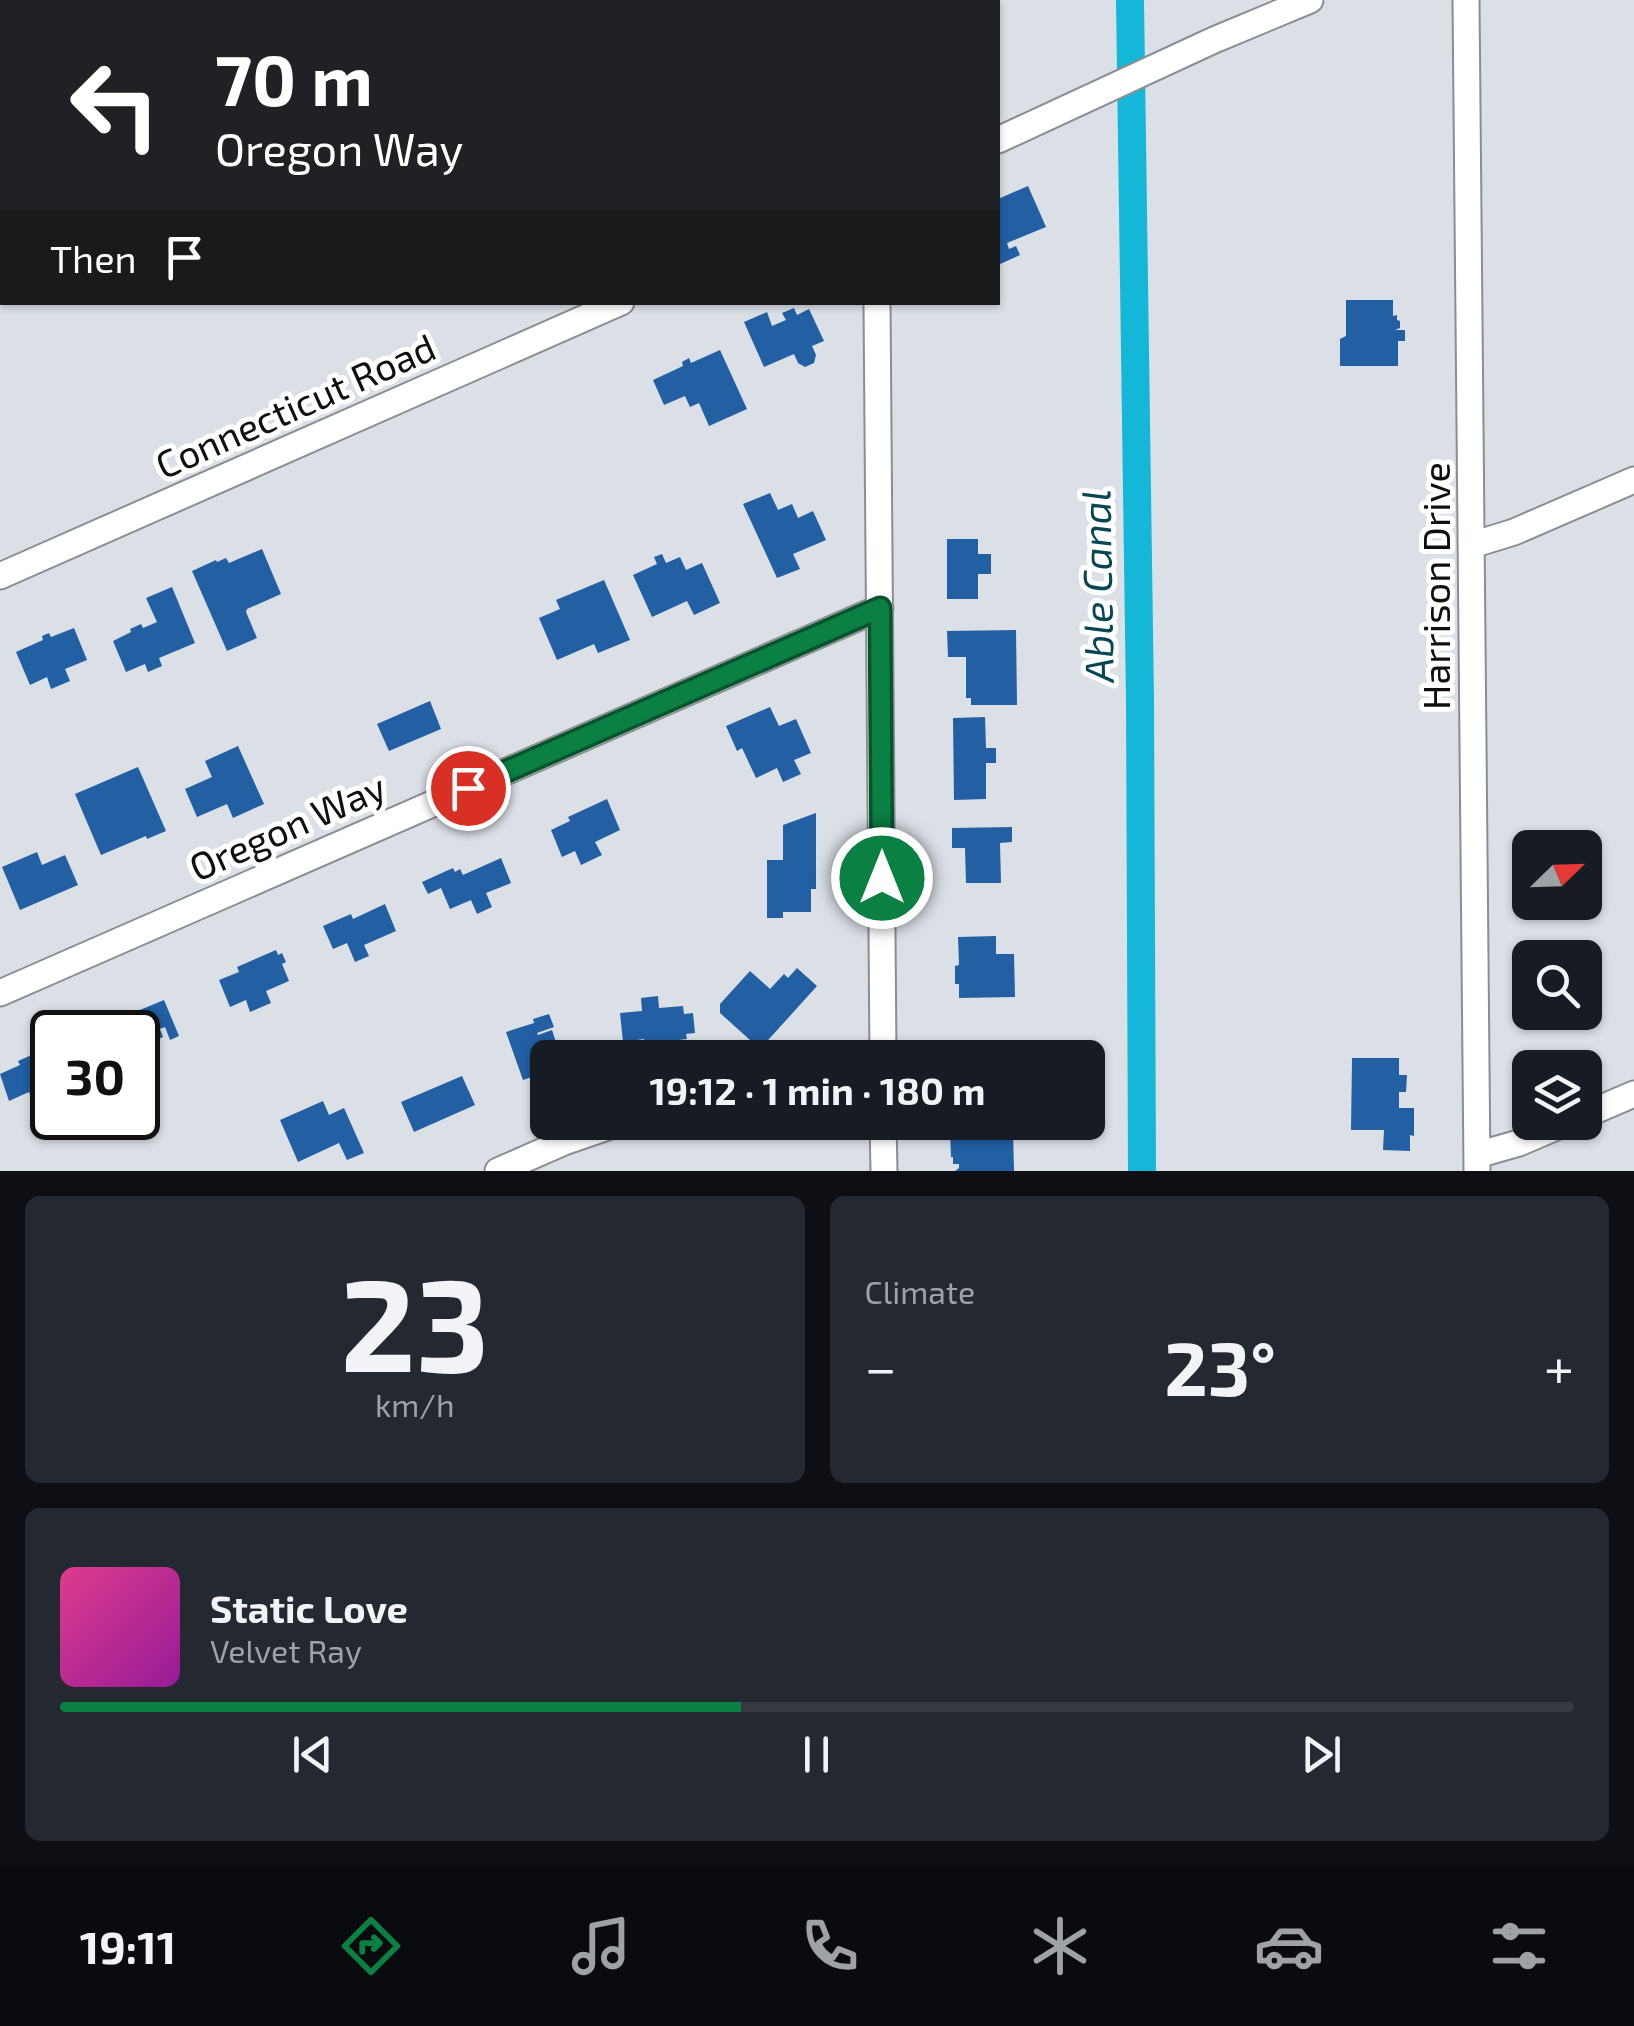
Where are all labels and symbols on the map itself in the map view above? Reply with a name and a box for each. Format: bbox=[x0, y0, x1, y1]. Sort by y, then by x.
street label: Connecticut Road bbox=[148, 323, 442, 487]
street label: Harrison Drive bbox=[1412, 462, 1458, 710]
water label: Able Canal bbox=[1070, 489, 1122, 685]
pin bbox=[426, 746, 511, 831]
street label: Oregon Way bbox=[182, 762, 392, 890]
position arrow bbox=[830, 826, 934, 930]
north arrow bbox=[1512, 830, 1602, 920]
speed limit sign: 30 bbox=[30, 1010, 160, 1140]

